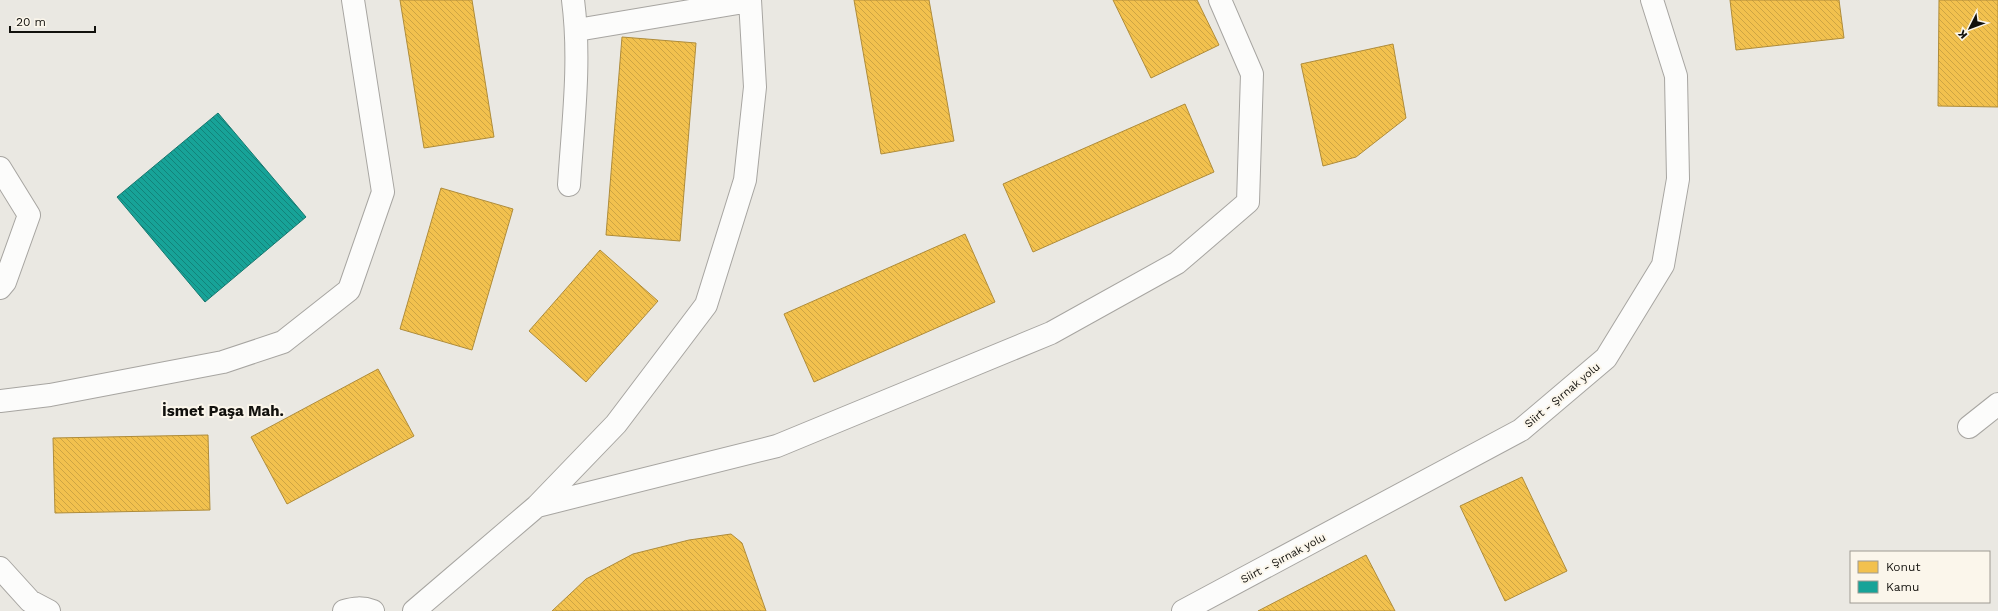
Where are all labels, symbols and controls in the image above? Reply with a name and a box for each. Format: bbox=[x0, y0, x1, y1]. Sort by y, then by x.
scale bar bbox=[10, 8, 95, 34]
north arrow bbox=[1950, 8, 1990, 48]
text: 20 m bbox=[16, 15, 46, 29]
text: K bbox=[1955, 27, 1970, 42]
street label: Siirt - Şırnak yolu bbox=[1522, 360, 1603, 431]
district label: İsmet Paşa Mah. bbox=[162, 402, 284, 420]
street label: Siirt - Şırnak yolu bbox=[1239, 531, 1328, 586]
legend bbox=[1850, 551, 1990, 603]
text: Konut bbox=[1886, 560, 1920, 574]
text: Kamu bbox=[1886, 580, 1919, 594]

